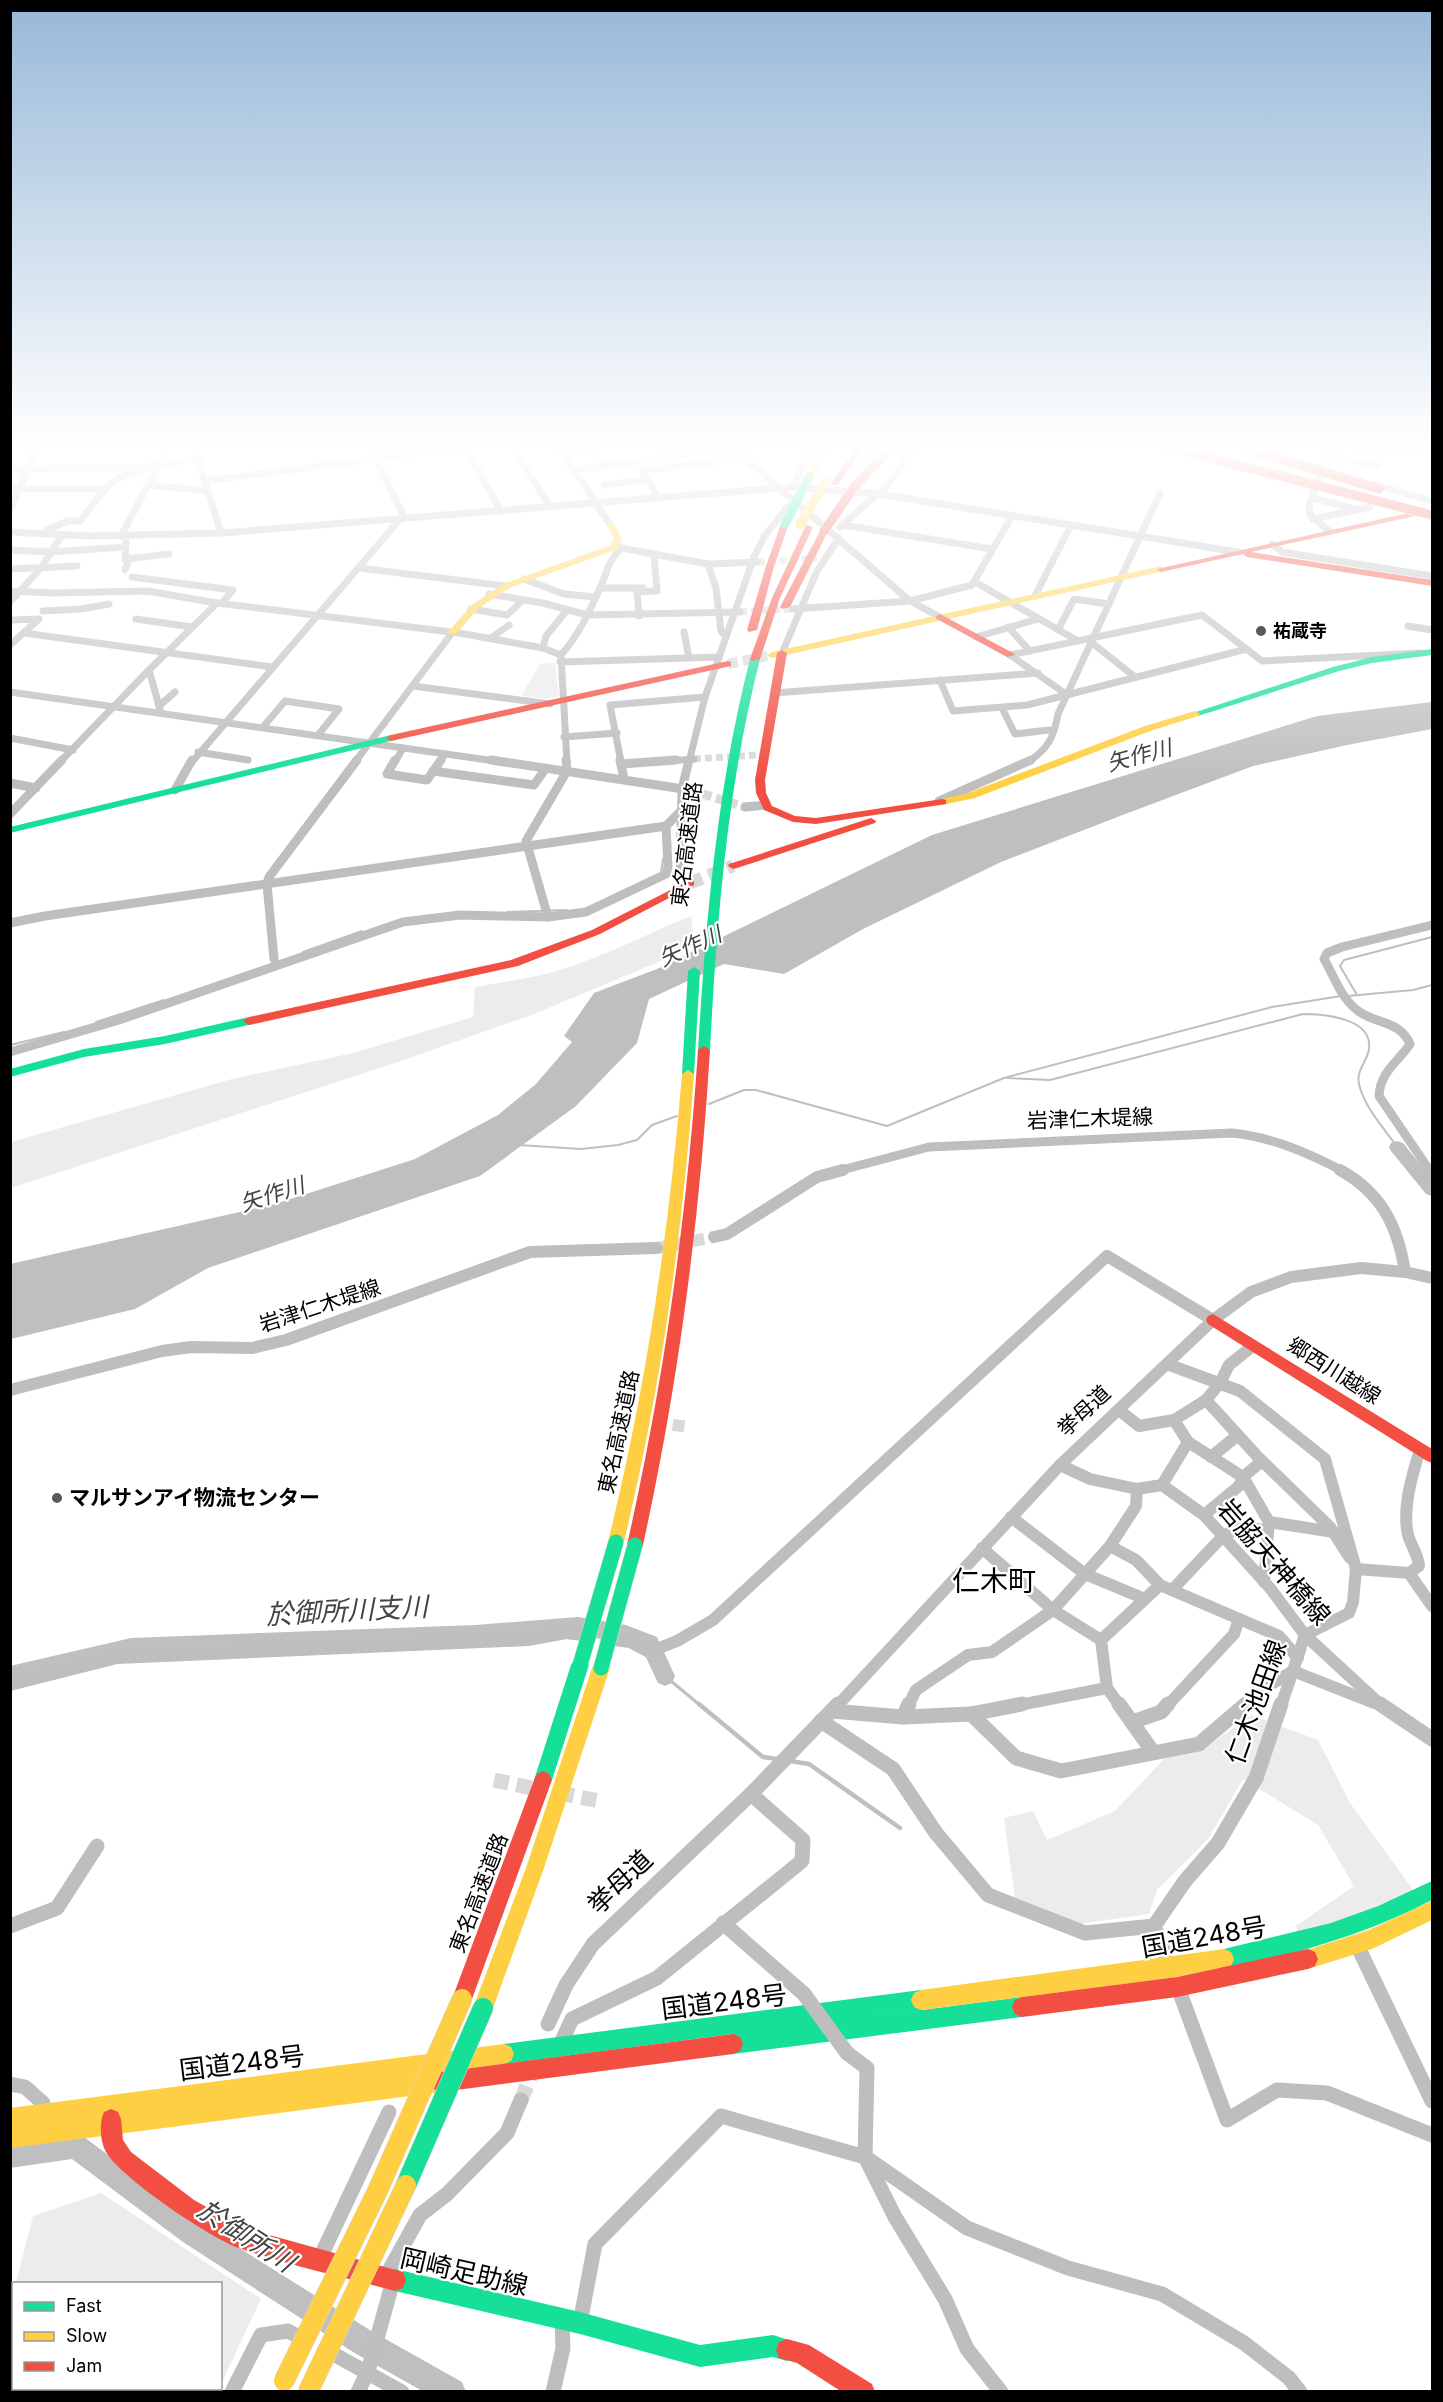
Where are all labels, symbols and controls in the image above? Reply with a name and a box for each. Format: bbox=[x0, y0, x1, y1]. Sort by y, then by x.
place label: 祐蔵寺 bbox=[1273, 620, 1327, 641]
marker: 祐蔵寺 bbox=[1254, 624, 1268, 638]
water label: 矢作川 bbox=[1104, 733, 1176, 776]
street label: 東名高速道路 bbox=[666, 780, 707, 908]
water label: 矢作川 bbox=[655, 920, 727, 971]
street label: 岩津仁木堤線 bbox=[1027, 1104, 1153, 1133]
water label: 矢作川 bbox=[237, 1171, 309, 1217]
street label: 岩津仁木堤線 bbox=[256, 1274, 384, 1337]
street label: 郷西川越線 bbox=[1283, 1332, 1385, 1409]
street label: 東名高速道路 bbox=[593, 1368, 644, 1496]
street label: 挙母道 bbox=[1052, 1380, 1115, 1441]
place label: マルサンアイ物流センター bbox=[69, 1485, 320, 1510]
marker: マルサンアイ物流センター bbox=[50, 1491, 64, 1505]
street label: 岩脇天神橋線 bbox=[1212, 1493, 1337, 1631]
district label: 仁木町 bbox=[952, 1564, 1036, 1598]
water label: 於御所川支川 bbox=[265, 1590, 432, 1631]
street label: 仁木池田線 bbox=[1219, 1635, 1292, 1768]
street label: 東名高速道路 bbox=[444, 1830, 513, 1956]
street label: 挙母道 bbox=[581, 1843, 658, 1920]
street label: 国道248号 bbox=[1139, 1910, 1269, 1963]
street label: 国道248号 bbox=[659, 1978, 789, 2025]
street label: 国道248号 bbox=[177, 2039, 307, 2086]
water label: 於御所川 bbox=[192, 2192, 303, 2280]
street label: 岡崎足助線 bbox=[397, 2242, 531, 2301]
legend bbox=[12, 2282, 222, 2390]
text: Fast bbox=[66, 2295, 102, 2316]
text: Slow bbox=[66, 2325, 107, 2346]
text: Jam bbox=[66, 2355, 102, 2376]

